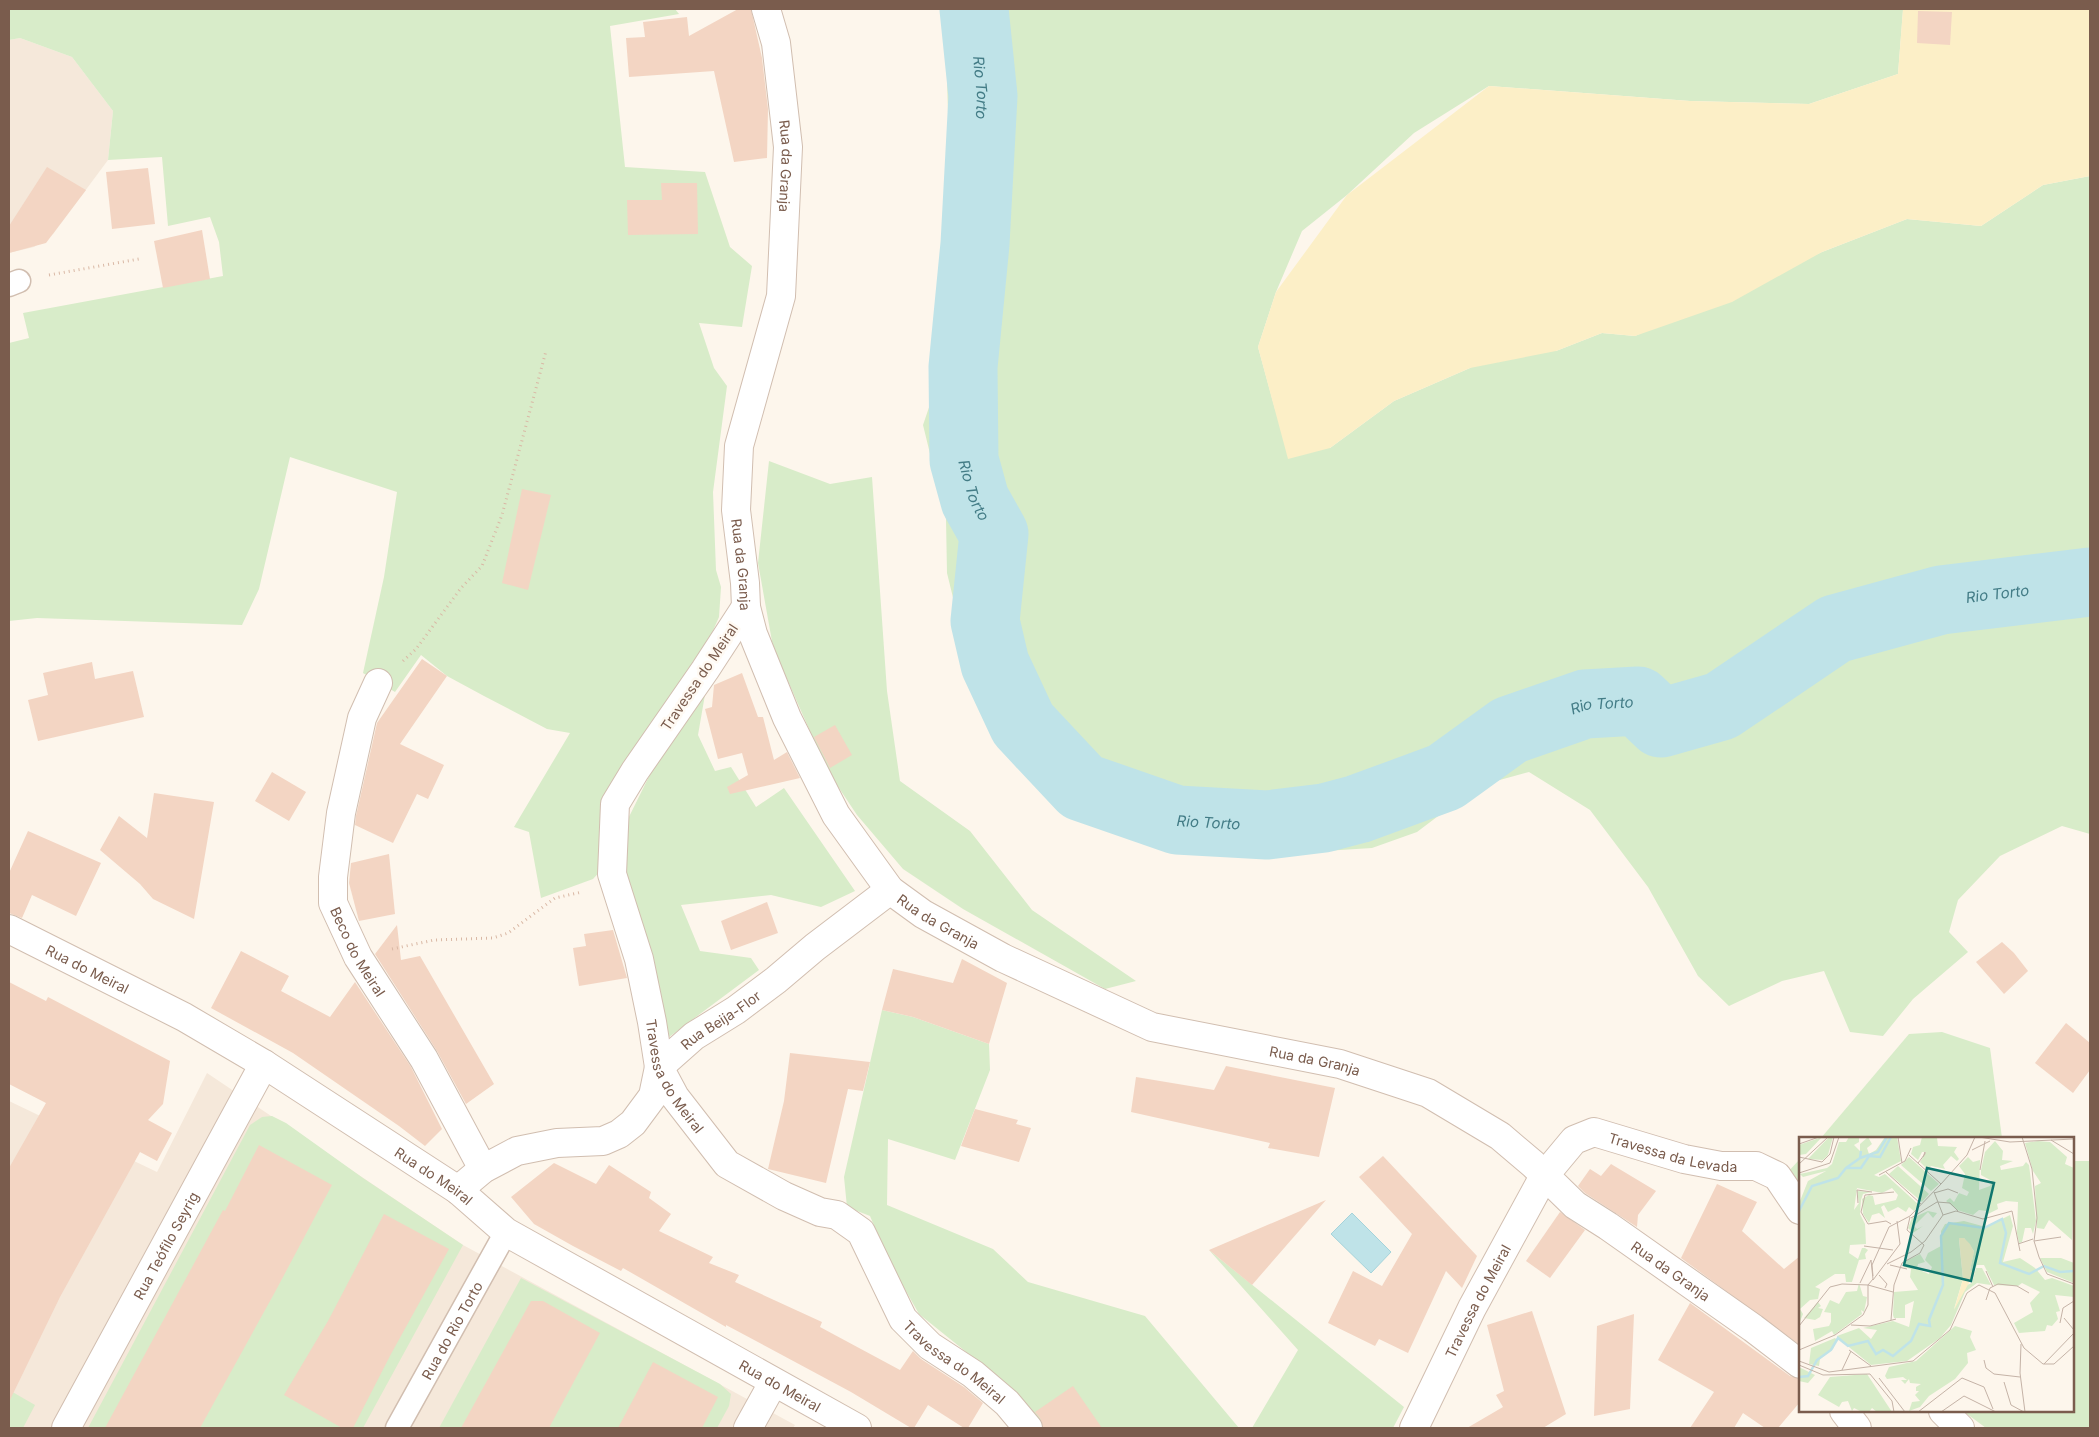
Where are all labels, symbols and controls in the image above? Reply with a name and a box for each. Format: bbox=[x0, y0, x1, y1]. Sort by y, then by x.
water label: Rio Torto bbox=[969, 55, 993, 120]
street label: Rua da Granja bbox=[776, 119, 797, 213]
water label: Rio Torto bbox=[955, 457, 994, 524]
street label: Rua da Granja bbox=[729, 517, 755, 611]
water label: Rio Torto bbox=[1965, 580, 2030, 606]
street label: Travessa do Meiral bbox=[657, 620, 741, 734]
water label: Rio Torto bbox=[1567, 692, 1634, 718]
water label: Rio Torto bbox=[1176, 810, 1241, 833]
street label: Rua da Granja bbox=[894, 890, 982, 952]
street label: Beco do Meiral bbox=[327, 904, 390, 999]
street label: Rua do Meiral bbox=[43, 941, 132, 997]
street label: Rua Beija-Flor bbox=[677, 986, 763, 1053]
street label: Travessa do Meiral bbox=[643, 1018, 708, 1136]
street label: Rua da Granja bbox=[1268, 1042, 1363, 1079]
street label: Travessa da Levada bbox=[1607, 1128, 1737, 1175]
inset map bbox=[1799, 1137, 2074, 1412]
street label: Rua do Meiral bbox=[392, 1143, 477, 1208]
street label: Rua Teófilo Seyrig bbox=[129, 1188, 202, 1302]
street label: Rua da Granja bbox=[1628, 1237, 1714, 1304]
street label: Travessa do Meiral bbox=[1441, 1241, 1514, 1360]
street label: Rua do Rio Torto bbox=[417, 1278, 485, 1382]
street label: Travessa do Meiral bbox=[900, 1316, 1009, 1407]
street label: Rua do Meiral bbox=[737, 1356, 824, 1415]

